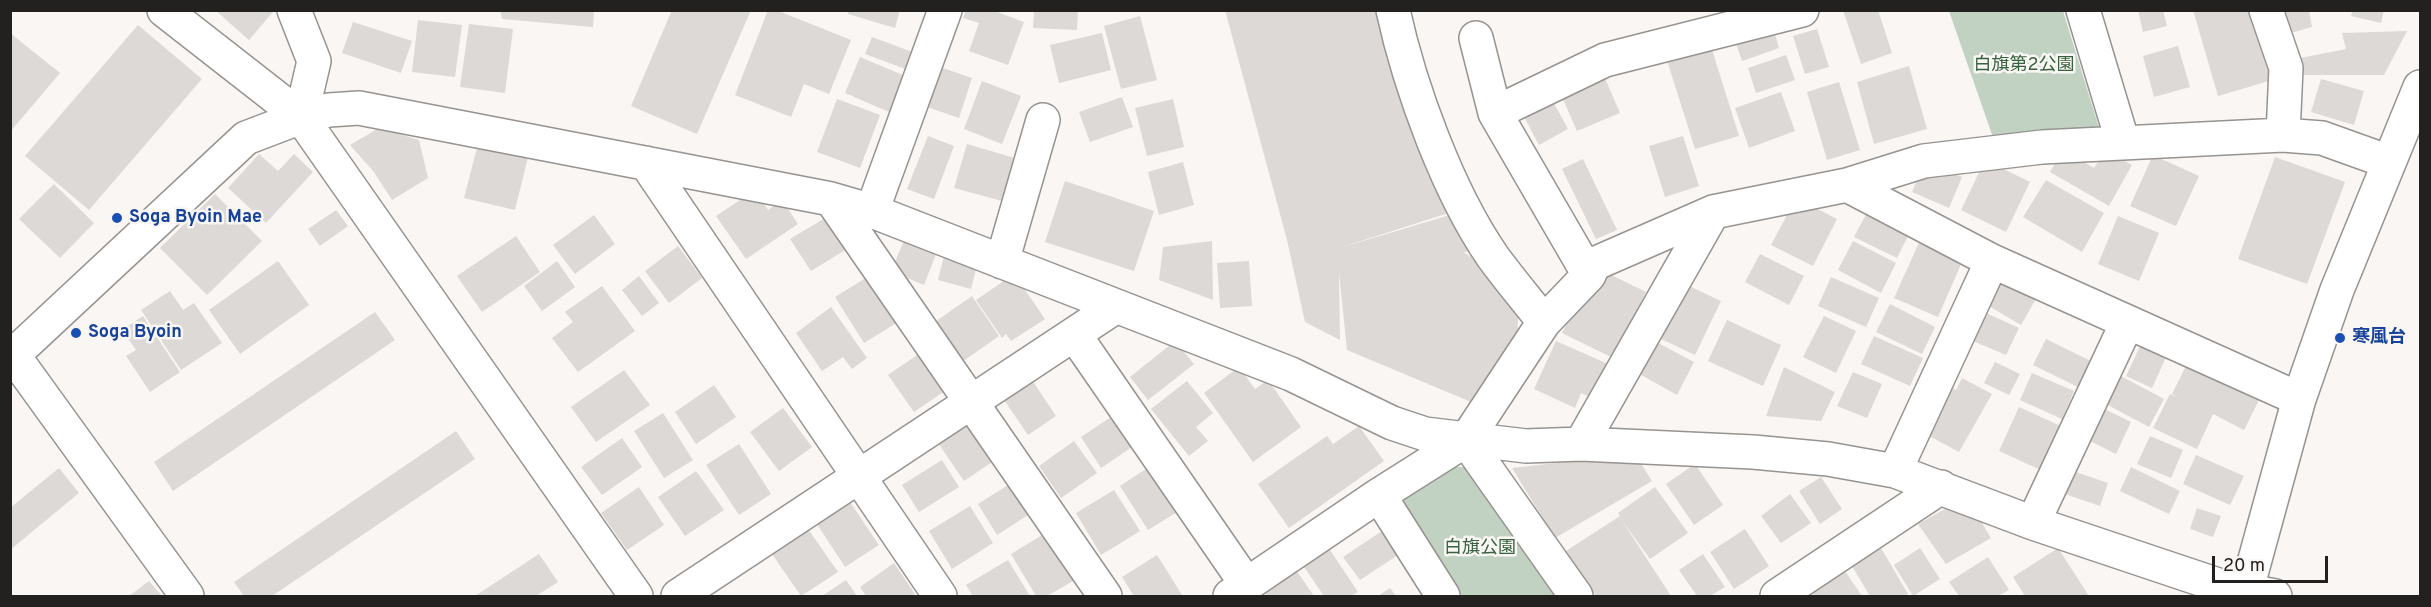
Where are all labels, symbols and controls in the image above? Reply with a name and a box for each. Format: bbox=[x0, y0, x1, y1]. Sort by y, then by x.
park label: 白旗第2公園 bbox=[1973, 55, 2075, 77]
place label: Soga Byoin Mae bbox=[129, 207, 262, 229]
marker: Soga Byoin Mae bbox=[110, 211, 124, 225]
place label: Soga Byoin bbox=[88, 322, 182, 344]
marker: Soga Byoin bbox=[69, 326, 83, 340]
place label: 寒風台 bbox=[2352, 327, 2406, 349]
marker: 寒風台 bbox=[2333, 331, 2347, 345]
park label: 白旗公園 bbox=[1444, 538, 1516, 560]
scale bar bbox=[2215, 544, 2330, 582]
text: 20 m bbox=[2223, 555, 2265, 578]

